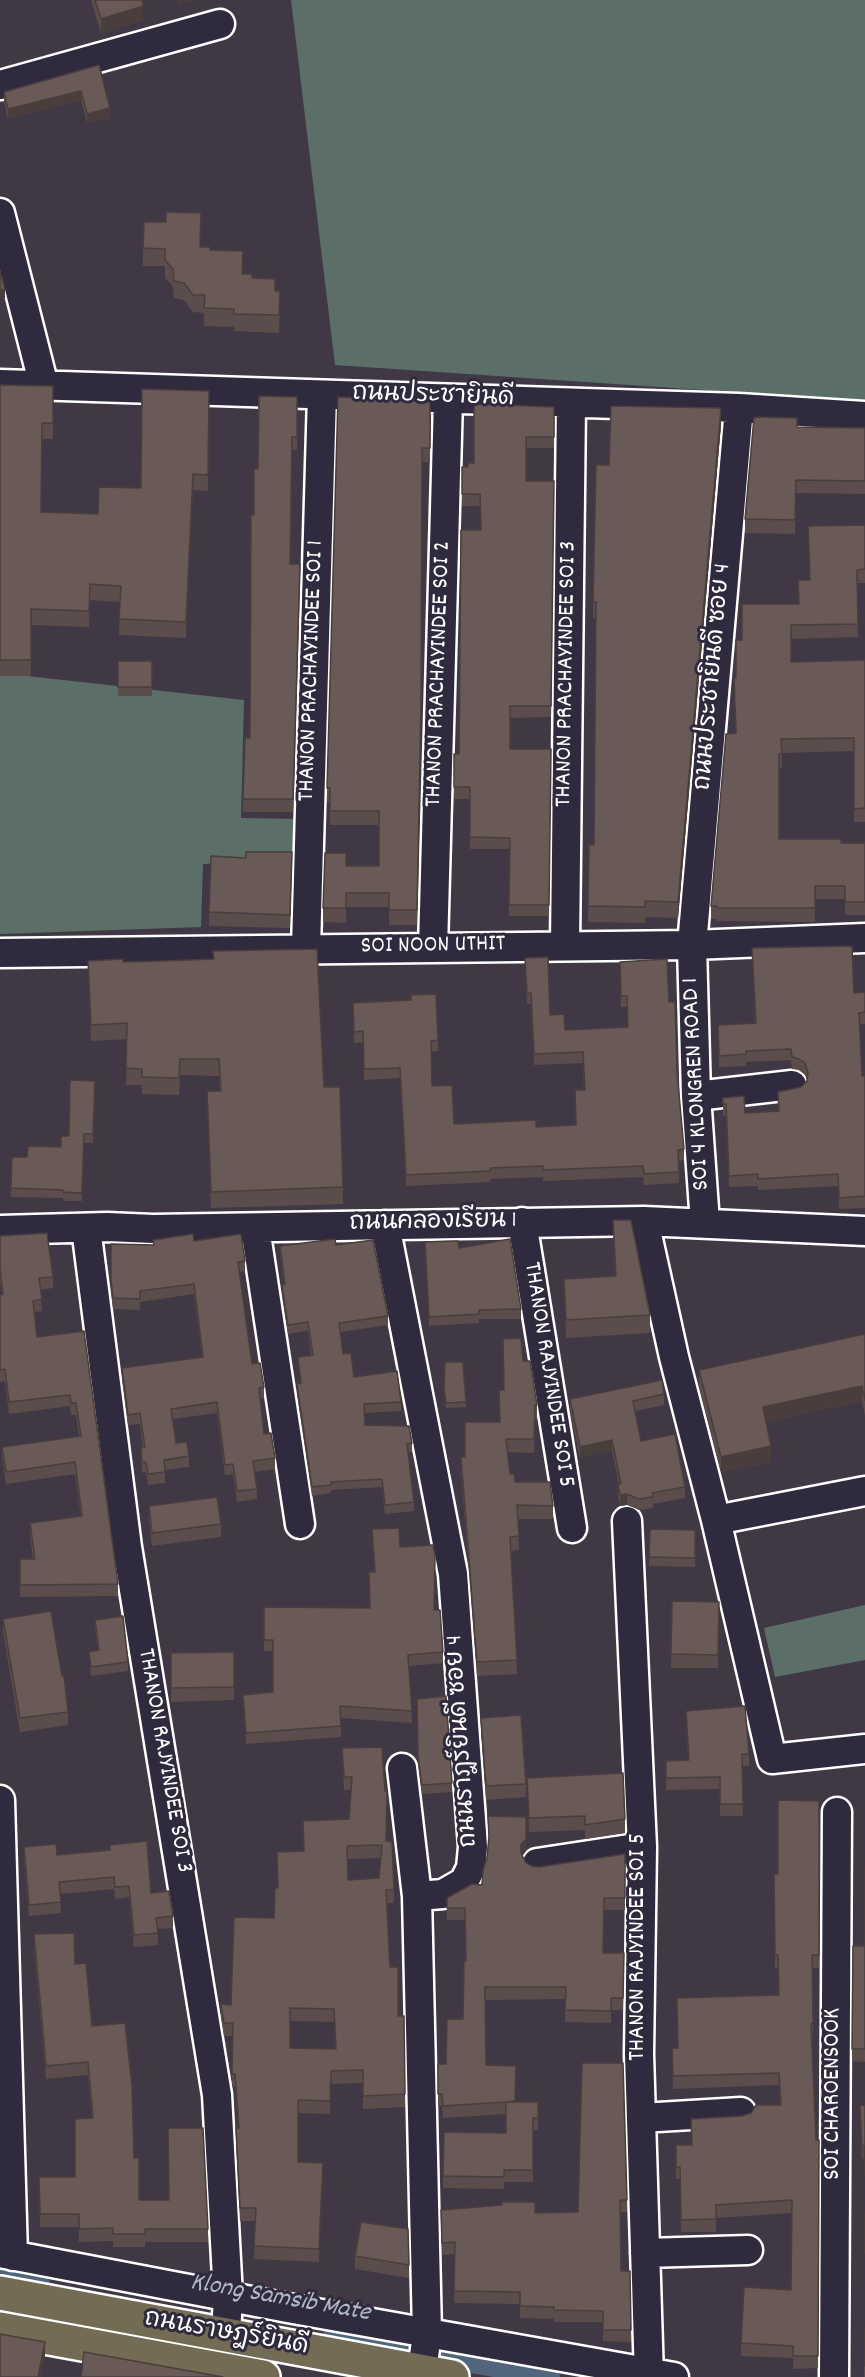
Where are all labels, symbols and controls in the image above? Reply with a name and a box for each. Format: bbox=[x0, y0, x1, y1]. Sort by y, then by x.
street label: ถนนประชายินดี bbox=[352, 381, 514, 415]
street label: THANON PRACHAYINDEE SOI 1 bbox=[294, 540, 332, 802]
street label: THANON PRACHAYINDEE SOI 2 bbox=[421, 540, 459, 808]
street label: THANON PRACHAYINDEE SOI 3 bbox=[551, 540, 585, 808]
street label: ถนนประชายินดี ซอย 4 bbox=[691, 562, 739, 792]
street label: SOI NOON UTHIT bbox=[360, 931, 506, 963]
street label: SOI 4 KLONGREN ROAD 1 bbox=[678, 977, 718, 1191]
street label: ถนนคลองเรียน 1 bbox=[349, 1208, 517, 1240]
street label: THANON RAJYINDEE SOI 5 bbox=[515, 1260, 579, 1490]
street label: ถนนราฎร์ยินดี ซอย 4 bbox=[442, 1634, 486, 1848]
street label: THANON RAJYINDEE SOI 3 bbox=[129, 1647, 197, 1875]
street label: THANON RAJYINDEE SOI 5 bbox=[626, 1833, 654, 2061]
street label: SOI CHAROENSOOK bbox=[821, 2008, 849, 2180]
water label: Klong Samsib Mate bbox=[188, 2269, 372, 2331]
street label: ถนนราษฎร์ยินดี bbox=[142, 2306, 310, 2364]

